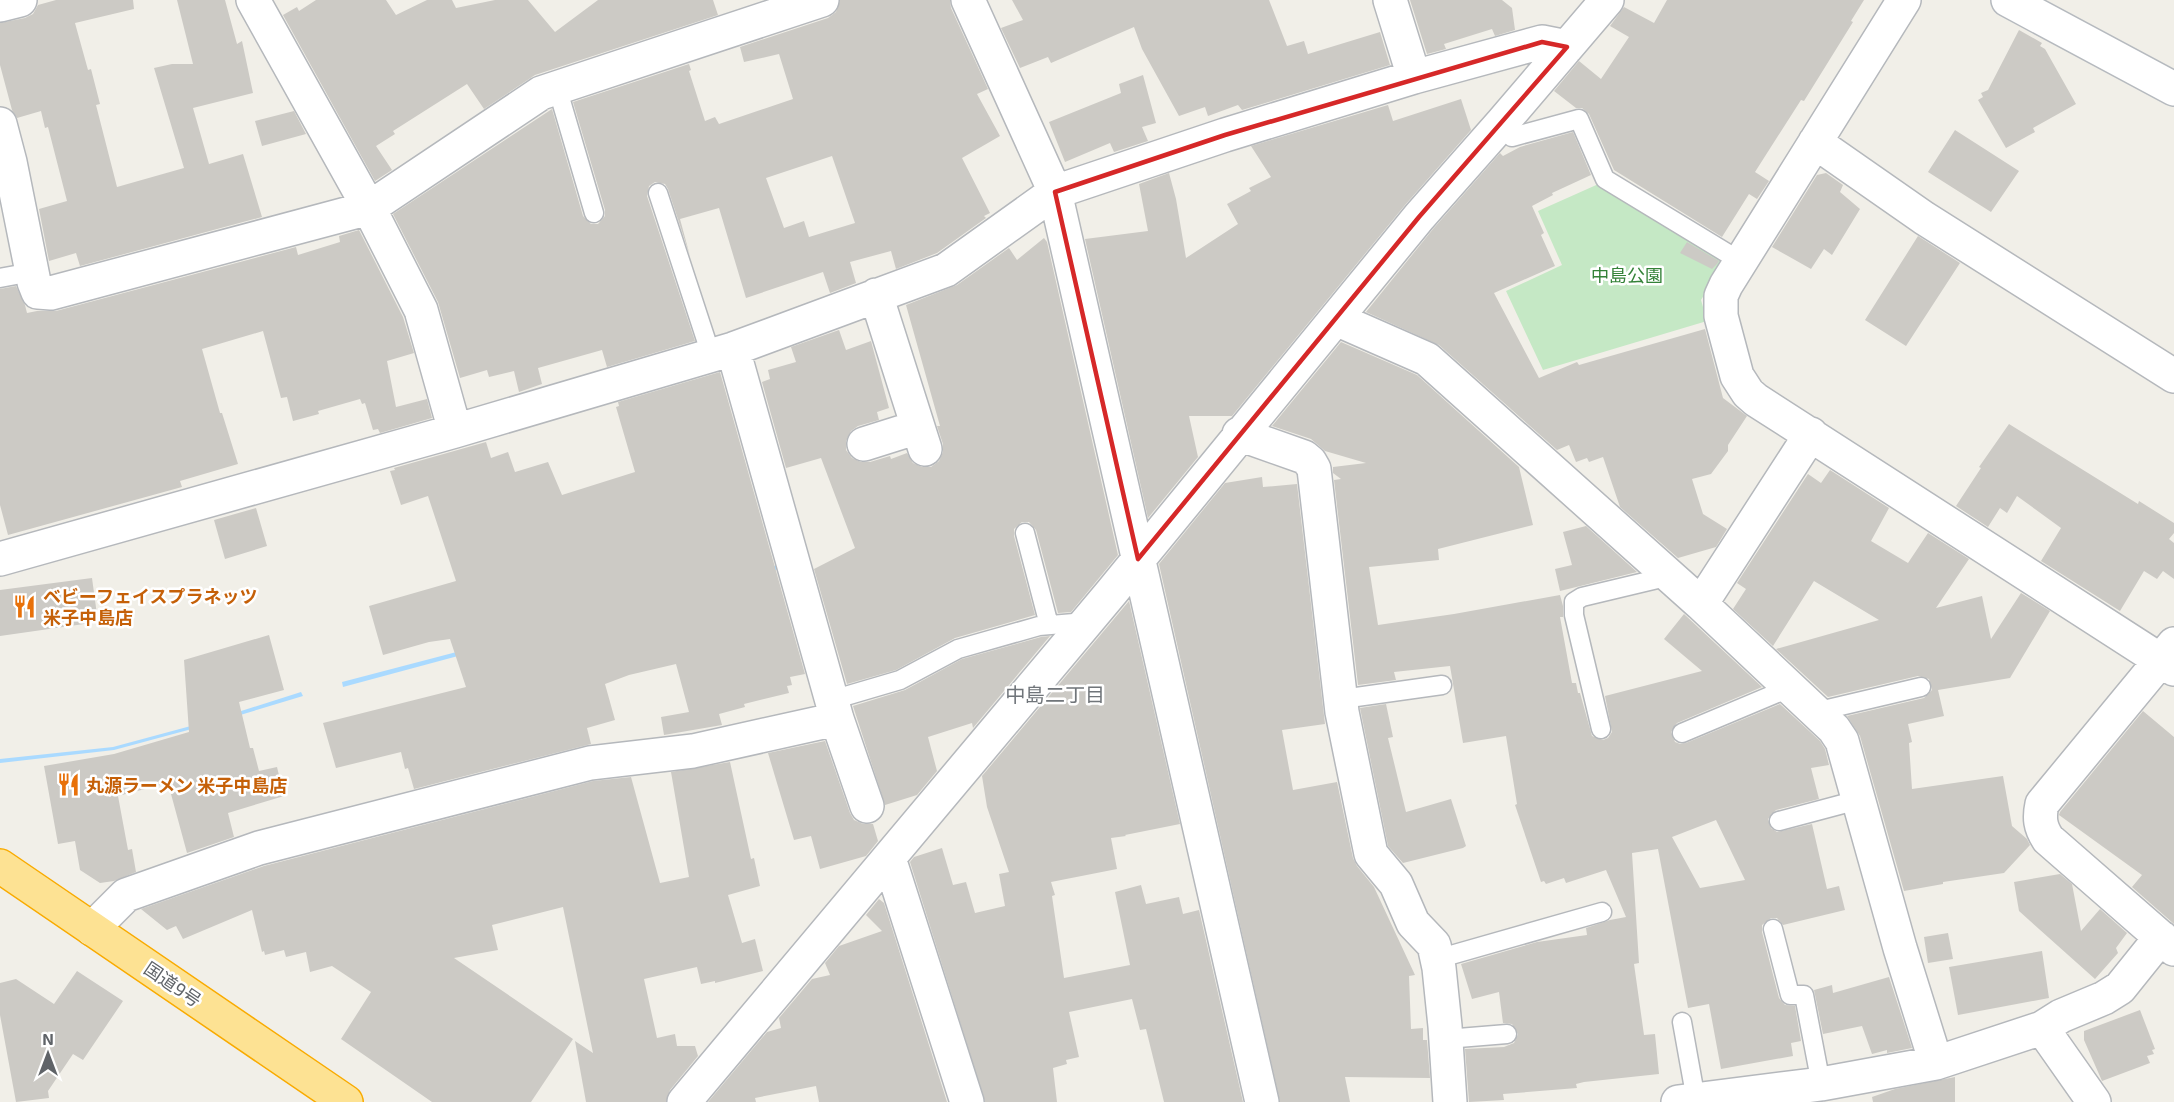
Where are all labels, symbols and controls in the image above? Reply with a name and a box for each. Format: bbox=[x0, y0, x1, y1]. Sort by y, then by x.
park label: 中島公園 bbox=[1591, 264, 1663, 286]
place label: ベビーフェイスプラネッツ 米子中島店 bbox=[43, 585, 257, 628]
restaurant icon: ベビーフェイスプラネッツ 米子中島店 bbox=[12, 593, 38, 619]
district label: 中島二丁目 bbox=[1005, 682, 1105, 706]
restaurant icon: 丸源ラーメン 米子中島店 bbox=[55, 772, 81, 798]
place label: 丸源ラーメン 米子中島店 bbox=[86, 774, 287, 796]
street label: 国道9号 bbox=[140, 957, 206, 1011]
north arrow bbox=[18, 1024, 78, 1084]
text: N bbox=[42, 1029, 54, 1048]

